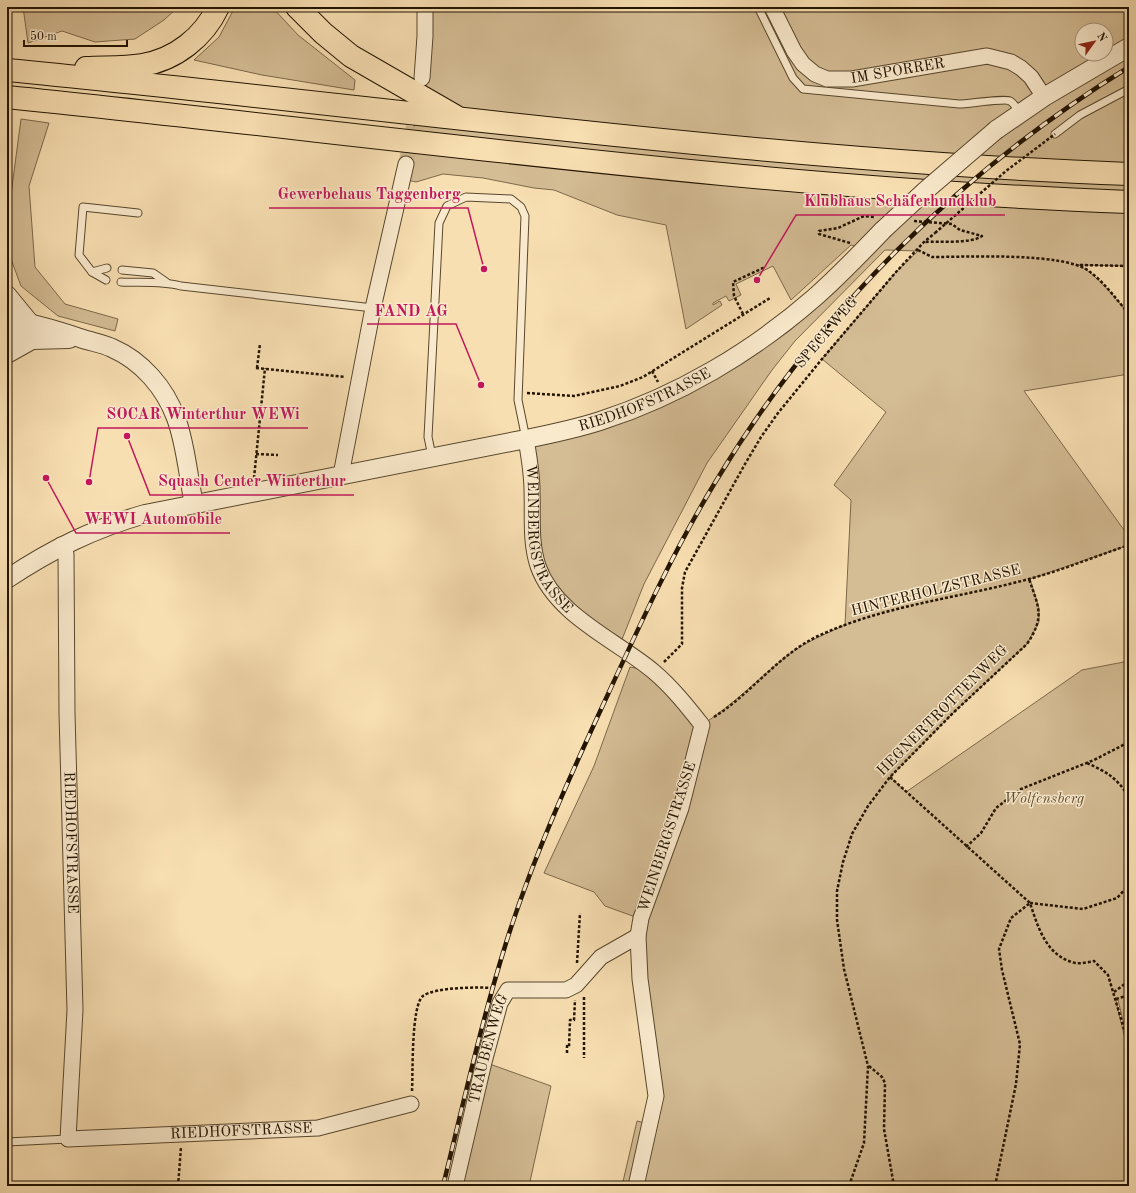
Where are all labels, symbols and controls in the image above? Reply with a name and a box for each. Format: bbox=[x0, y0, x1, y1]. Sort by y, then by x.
scale bar bbox=[24, 22, 127, 48]
north arrow bbox=[1074, 22, 1114, 62]
text: 50 m bbox=[30, 30, 57, 43]
text: N bbox=[1094, 31, 1108, 44]
street label: IM SPORRER bbox=[849, 56, 946, 87]
callout: Gewerbehaus Taggenberg bbox=[269, 180, 468, 208]
text: Gewerbehaus Taggenberg bbox=[277, 187, 461, 203]
callout: Klubhaus Schäferhundklub bbox=[796, 187, 1005, 215]
text: Klubhaus Schäferhundklub bbox=[804, 194, 996, 210]
street label: SPECKWEG bbox=[793, 294, 861, 372]
callout: FAND AG bbox=[367, 296, 456, 324]
text: FAND AG bbox=[374, 304, 448, 320]
street label: RIEDHOFSTRASSE bbox=[577, 366, 714, 434]
callout: SOCAR Winterthur WEWi bbox=[98, 400, 308, 428]
text: SOCAR Winterthur WEWi bbox=[106, 407, 300, 423]
street label: WEINBERGSTRASSE bbox=[523, 464, 575, 616]
callout: Squash Center Winterthur bbox=[150, 467, 354, 495]
text: Squash Center Winterthur bbox=[158, 474, 346, 490]
callout: WEWI Automobile bbox=[76, 505, 230, 533]
text: WEWI Automobile bbox=[84, 512, 222, 528]
street label: HINTERHOLZSTRASSE bbox=[850, 563, 1022, 619]
street label: HEGNERTROTTENWEG bbox=[875, 643, 1011, 779]
street label: WEINBERGSTRASSE bbox=[637, 760, 699, 914]
street label: RIEDHOFSTRASSE bbox=[61, 771, 80, 914]
park label: Wolfensberg bbox=[1004, 792, 1084, 807]
street label: TRAUBENWEG bbox=[467, 991, 511, 1105]
street label: RIEDHOFSTRASSE bbox=[170, 1121, 313, 1142]

